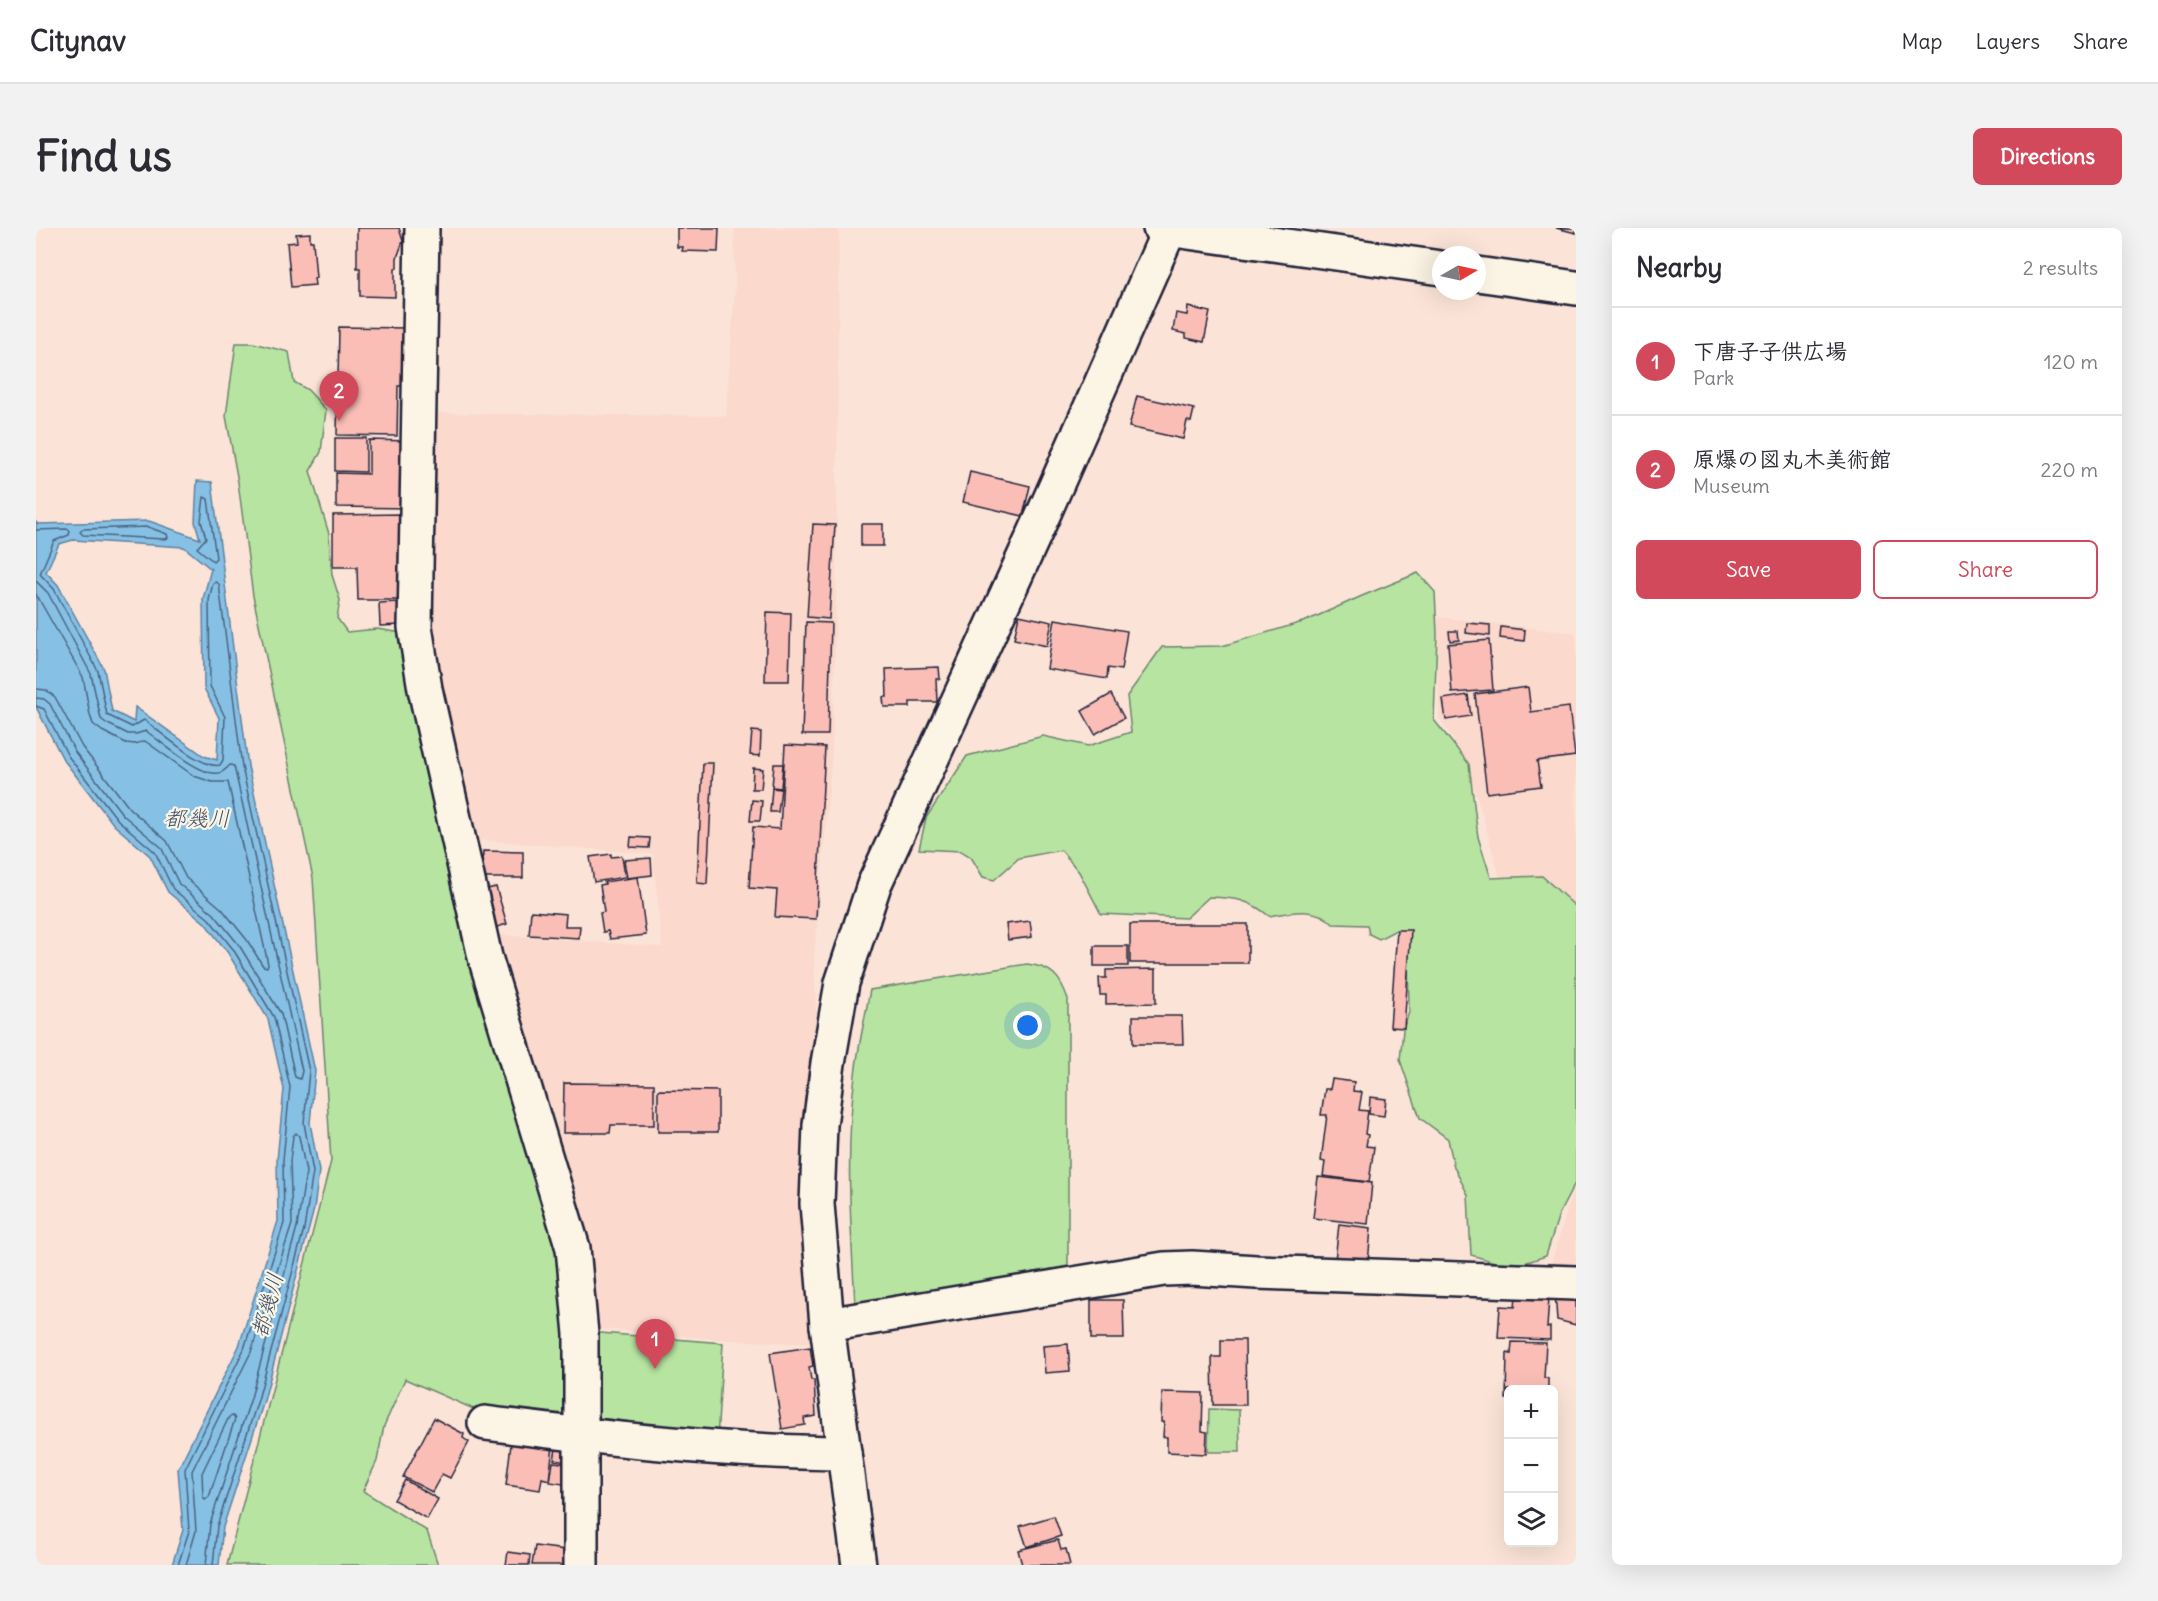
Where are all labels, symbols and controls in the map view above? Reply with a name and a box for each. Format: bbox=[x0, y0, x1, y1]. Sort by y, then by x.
text: Citynav bbox=[30, 23, 126, 59]
text: Map bbox=[1902, 28, 1942, 55]
text: Layers bbox=[1975, 28, 2040, 55]
text: Share bbox=[2073, 28, 2128, 55]
button: Directions bbox=[1973, 128, 2122, 185]
text: Find us bbox=[36, 130, 172, 182]
north arrow bbox=[1432, 246, 1486, 300]
text: Nearby bbox=[1636, 251, 1722, 284]
text: 2 results bbox=[2023, 255, 2098, 280]
text: 下唐子子供広場 bbox=[1693, 337, 1847, 365]
text: 1 bbox=[1652, 349, 1659, 374]
text: 120 m bbox=[2044, 349, 2098, 374]
text: Park bbox=[1693, 365, 1734, 390]
pin: 2 bbox=[320, 372, 358, 421]
text: 原爆の図丸木美術館 bbox=[1693, 445, 1891, 473]
text: 2 bbox=[1650, 457, 1661, 482]
text: 220 m bbox=[2041, 457, 2098, 482]
text: Museum bbox=[1693, 473, 1770, 498]
button: Save bbox=[1636, 540, 1861, 599]
button: Share bbox=[1873, 540, 2098, 599]
water label: 都幾川 bbox=[164, 804, 230, 832]
your location bbox=[1013, 1011, 1042, 1040]
water label: 都幾川 bbox=[245, 1269, 289, 1341]
pin: 1 bbox=[636, 1320, 674, 1369]
map controls bbox=[1504, 1385, 1558, 1547]
button: + bbox=[1504, 1385, 1558, 1439]
button: − bbox=[1504, 1439, 1558, 1493]
button: layers bbox=[1504, 1493, 1558, 1547]

